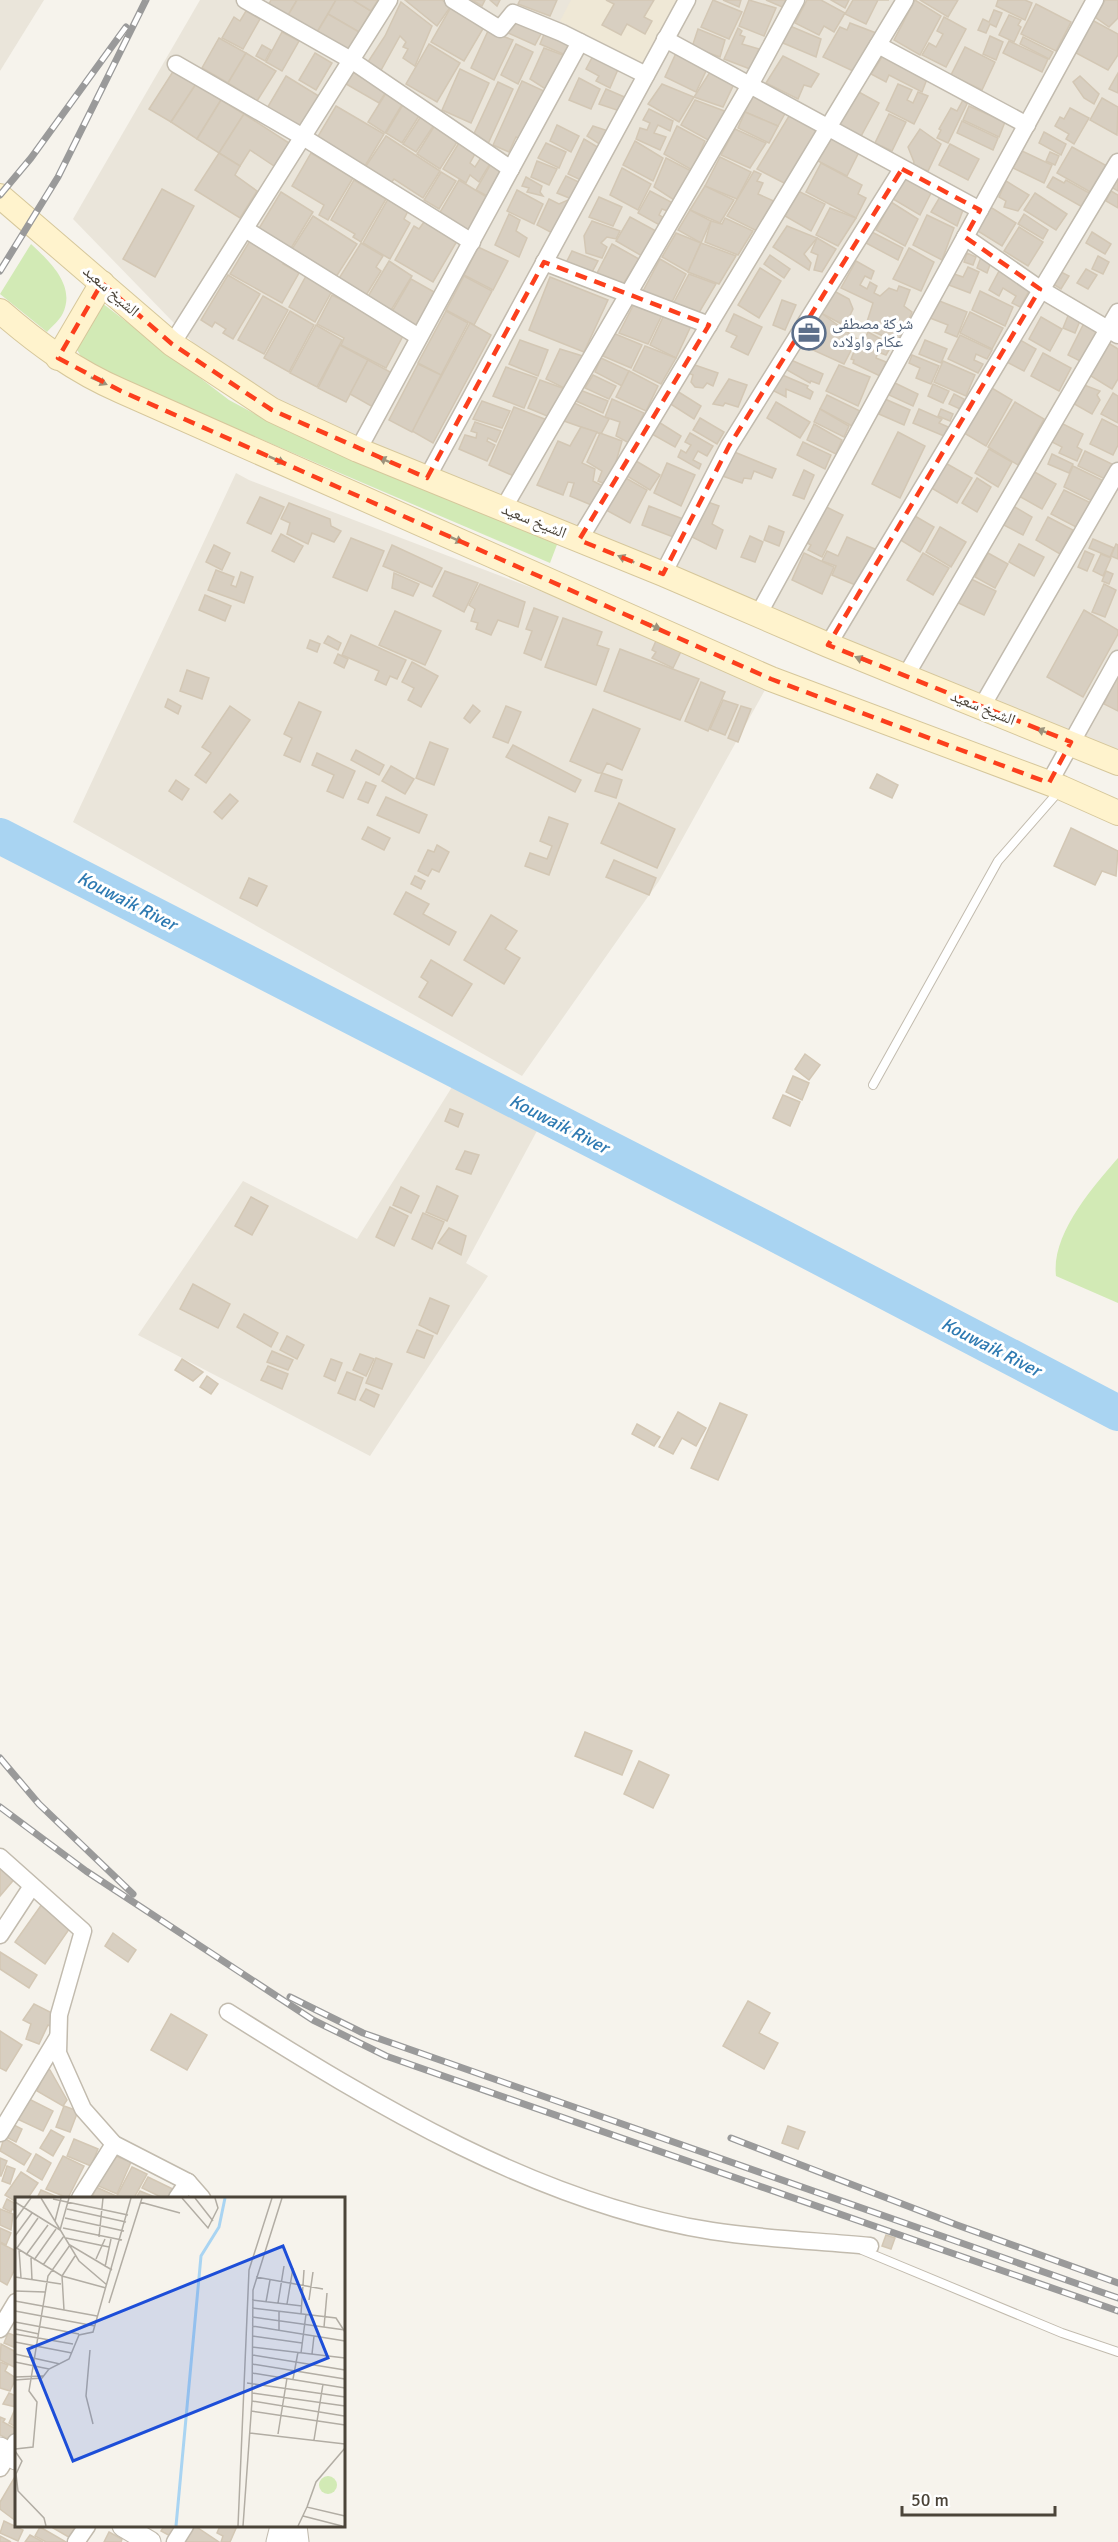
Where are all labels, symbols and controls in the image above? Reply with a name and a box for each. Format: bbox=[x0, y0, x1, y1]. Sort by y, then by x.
street label: الشيخ سعيد bbox=[79, 261, 143, 321]
place label: شركة مصطفى عكام واولاده bbox=[832, 314, 913, 352]
office icon: شركة مصطفى عكام واولاده bbox=[791, 315, 827, 351]
one-way arrow bbox=[90, 377, 107, 386]
one-way arrow bbox=[268, 456, 286, 465]
one-way arrow bbox=[378, 456, 396, 466]
street label: الشيخ سعيد bbox=[499, 499, 569, 543]
one-way arrow bbox=[447, 534, 465, 544]
one-way arrow bbox=[617, 554, 635, 563]
one-way arrow bbox=[644, 622, 662, 632]
one-way arrow bbox=[854, 655, 872, 665]
street label: الشيخ سعيد bbox=[948, 686, 1018, 730]
one-way arrow bbox=[1035, 727, 1053, 737]
water label: Kouwaik River bbox=[74, 867, 182, 937]
water label: Kouwaik River bbox=[506, 1090, 614, 1160]
water label: Kouwaik River bbox=[938, 1313, 1046, 1383]
inset map bbox=[15, 2197, 345, 2527]
scale bar bbox=[902, 2479, 1055, 2517]
text: 50 m bbox=[911, 2489, 949, 2511]

